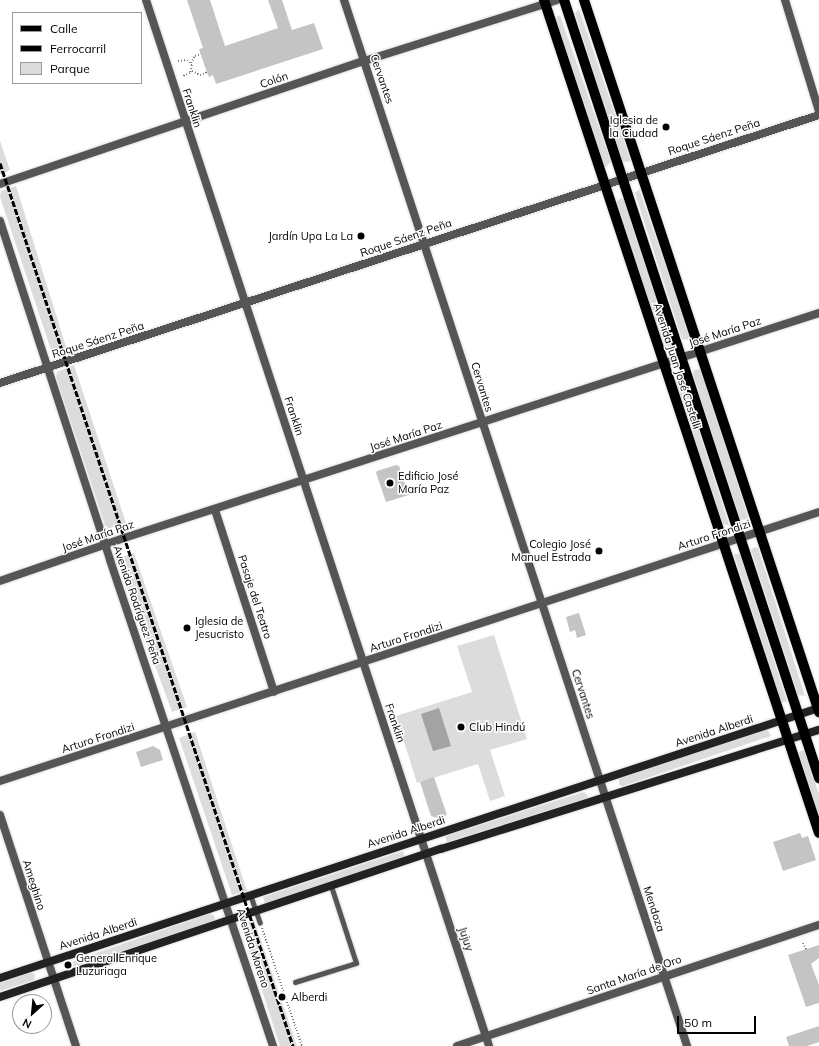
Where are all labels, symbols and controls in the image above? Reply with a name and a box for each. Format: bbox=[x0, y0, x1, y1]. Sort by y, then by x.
legend bbox=[12, 12, 142, 84]
text: Calle bbox=[50, 21, 77, 36]
text: Ferrocarril bbox=[50, 41, 106, 56]
street label: Cervantes bbox=[367, 53, 397, 105]
text: Parque bbox=[50, 61, 90, 76]
street label: Colón bbox=[258, 69, 290, 91]
street label: Franklin bbox=[179, 87, 205, 129]
place label: Iglesia de la Ciudad bbox=[610, 114, 658, 140]
street label: Roque Sáenz Peña bbox=[666, 116, 762, 158]
marker: Iglesia de la Ciudad bbox=[661, 122, 671, 132]
street label: Roque Sáenz Peña bbox=[358, 216, 454, 260]
place label: Jardín Upa La La bbox=[268, 229, 353, 243]
marker: Jardín Upa La La bbox=[356, 231, 366, 241]
street label: Avenida Juan José Castelli bbox=[650, 301, 704, 431]
street label: José María Paz bbox=[687, 314, 763, 350]
street label: Roque Sáenz Peña bbox=[50, 319, 146, 361]
street label: Cervantes bbox=[468, 360, 496, 414]
street label: Franklin bbox=[281, 395, 307, 437]
street label: José María Paz bbox=[368, 418, 444, 454]
place label: Edificio José María Paz bbox=[398, 470, 459, 496]
marker: Edificio José María Paz bbox=[385, 478, 395, 488]
street label: José María Paz bbox=[60, 517, 136, 555]
street label: Arturo Frondizi bbox=[676, 517, 752, 553]
place label: Colegio José Manuel Estrada bbox=[511, 538, 591, 564]
street label: Avenida Rodríguez Peña bbox=[110, 544, 164, 666]
marker: Colegio José Manuel Estrada bbox=[594, 546, 604, 556]
street label: Pasaje del Teatro bbox=[235, 553, 275, 641]
place label: Iglesia de Jesucristo bbox=[195, 615, 244, 641]
street label: Arturo Frondizi bbox=[368, 619, 444, 655]
marker: Iglesia de Jesucristo bbox=[182, 623, 192, 633]
street label: Cervantes bbox=[569, 667, 597, 721]
street label: Franklin bbox=[382, 702, 408, 744]
street label: Avenida Alberdi bbox=[673, 712, 755, 750]
street label: Arturo Frondizi bbox=[60, 720, 136, 756]
place label: Club Hindú bbox=[469, 720, 525, 734]
marker: Club Hindú bbox=[456, 722, 466, 732]
street label: Avenida Alberdi bbox=[365, 813, 447, 851]
street label: Ameghino bbox=[20, 858, 48, 912]
street label: Mendoza bbox=[640, 885, 668, 933]
street label: Avenida Moreno bbox=[234, 906, 272, 990]
street label: Avenida Alberdi bbox=[57, 915, 139, 953]
street label: Jujuy bbox=[456, 925, 476, 953]
place label: General Enrique Luzuriaga bbox=[76, 952, 157, 978]
street label: Santa María de Oro bbox=[585, 953, 683, 997]
marker: General Enrique Luzuriaga bbox=[63, 960, 73, 970]
place label: Alberdi bbox=[291, 990, 327, 1004]
marker: Alberdi bbox=[276, 991, 288, 1003]
north arrow bbox=[12, 994, 52, 1034]
scale bar bbox=[679, 1008, 758, 1034]
text: 50 m bbox=[684, 1015, 712, 1030]
text: N bbox=[20, 1016, 34, 1032]

